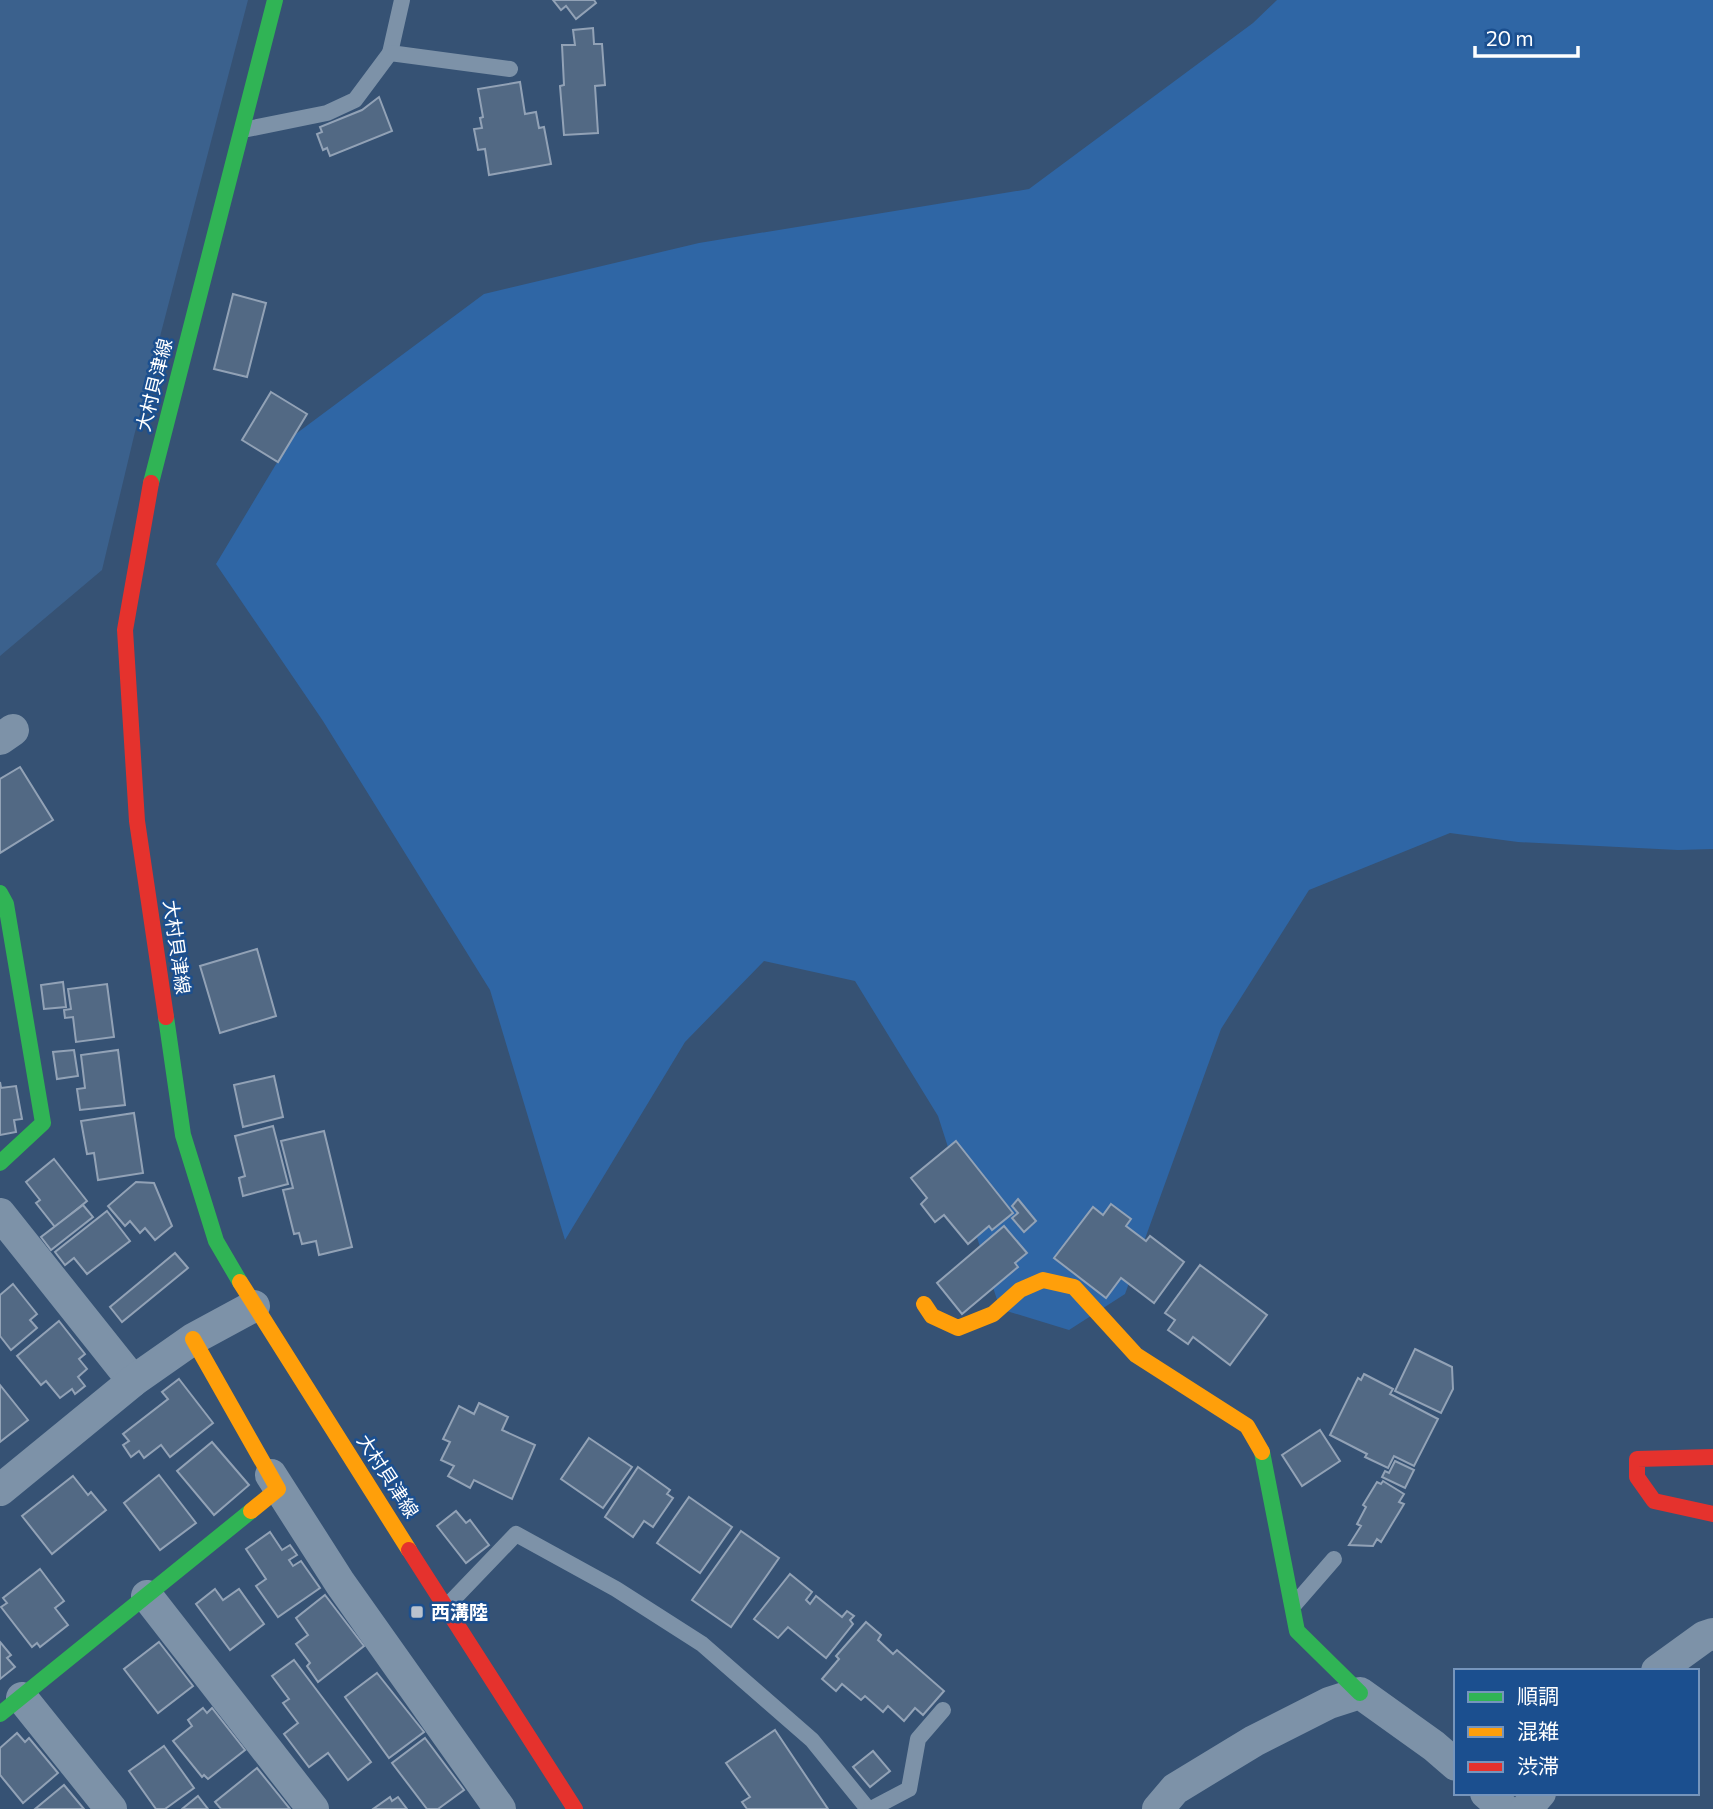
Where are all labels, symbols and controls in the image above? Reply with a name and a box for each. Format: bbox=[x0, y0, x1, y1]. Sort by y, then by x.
scale bar bbox=[1475, 14, 1578, 58]
text: 20 m bbox=[1486, 25, 1534, 50]
street label: 大村貝津線 bbox=[131, 336, 176, 434]
street label: 大村貝津線 bbox=[159, 898, 195, 996]
street label: 大村貝津線 bbox=[353, 1430, 424, 1522]
place label: 西溝陸 bbox=[431, 1600, 488, 1623]
marker: 西溝陸 bbox=[409, 1604, 425, 1620]
legend bbox=[1454, 1669, 1699, 1795]
text: 順調 bbox=[1517, 1683, 1559, 1708]
text: 混雑 bbox=[1517, 1718, 1559, 1743]
text: 渋滞 bbox=[1517, 1753, 1559, 1778]

